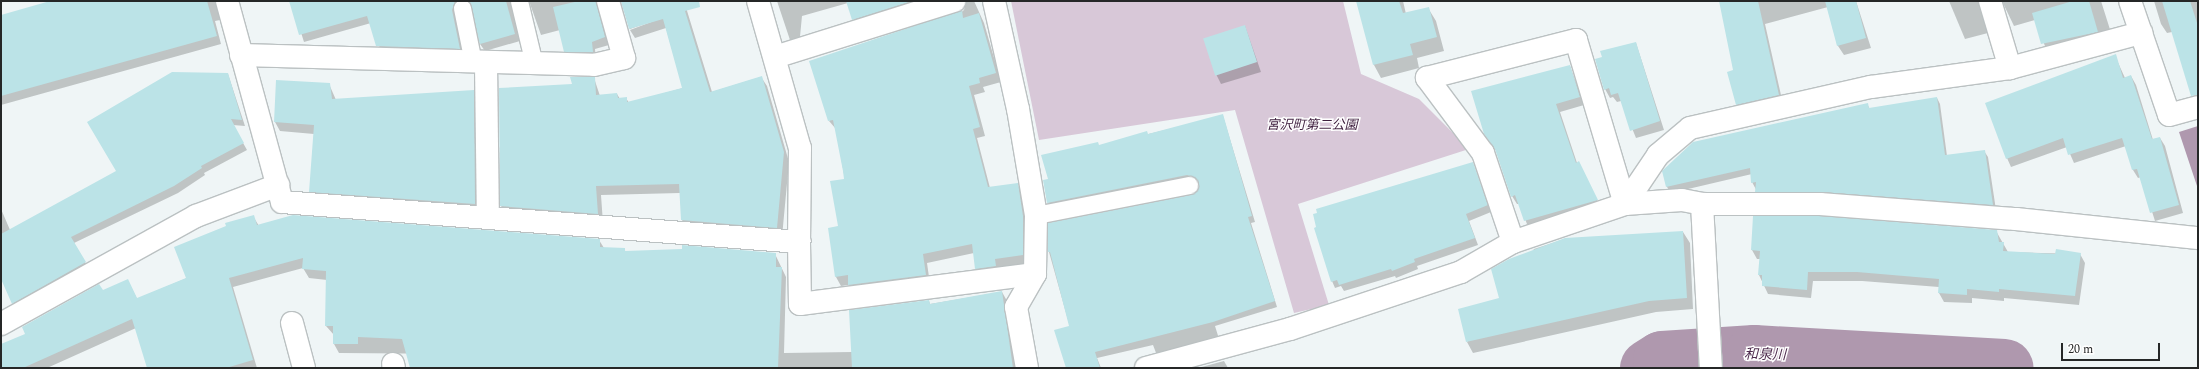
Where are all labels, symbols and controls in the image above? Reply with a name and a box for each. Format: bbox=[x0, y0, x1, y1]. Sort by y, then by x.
park label: 宮沢町第二公園 bbox=[1267, 117, 1357, 133]
scale bar bbox=[2063, 335, 2162, 361]
text: 20 m bbox=[2068, 340, 2093, 359]
water label: 和泉川 bbox=[1744, 346, 1786, 364]

